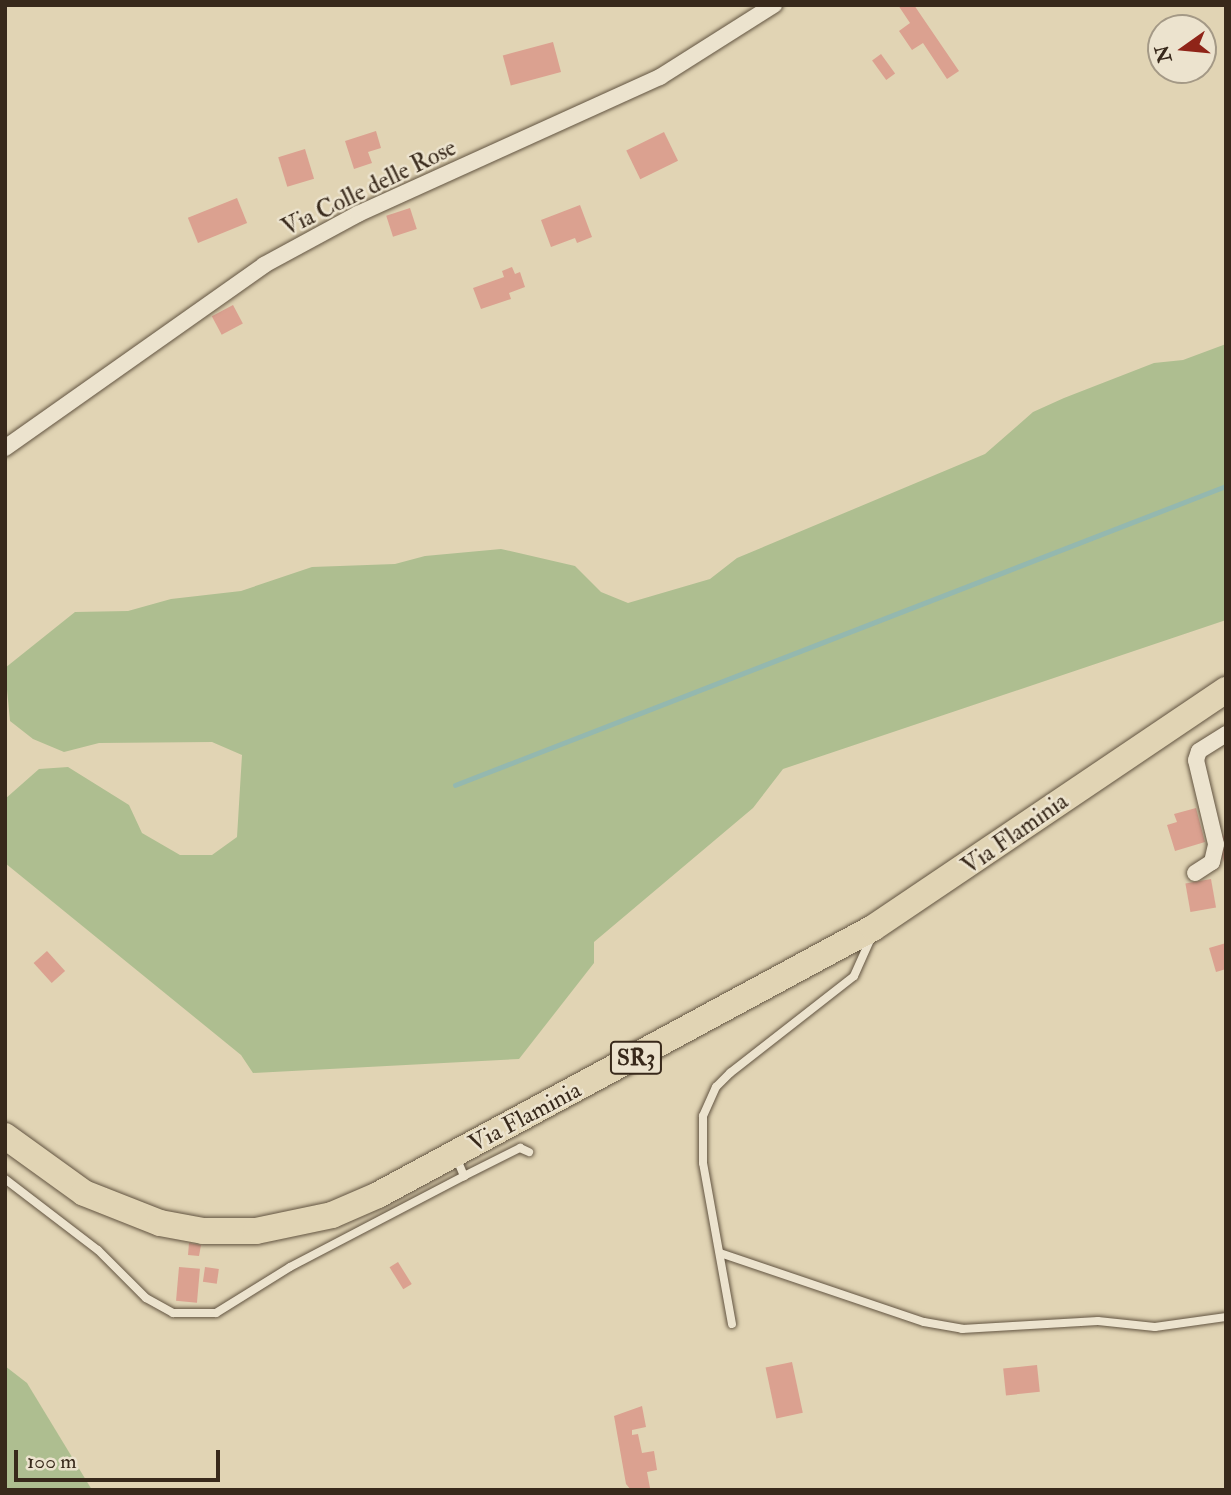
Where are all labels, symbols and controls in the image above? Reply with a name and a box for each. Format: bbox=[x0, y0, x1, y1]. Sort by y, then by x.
north arrow bbox=[1147, 14, 1217, 84]
text: N bbox=[1150, 43, 1177, 65]
street label: Via Colle delle Rose bbox=[277, 133, 461, 243]
street label: Via Flaminia bbox=[956, 787, 1074, 881]
road number: SR3 bbox=[610, 1038, 662, 1078]
street label: Via Flaminia bbox=[464, 1075, 586, 1159]
scale bar bbox=[18, 1436, 224, 1480]
text: 100 m bbox=[27, 1448, 77, 1475]

